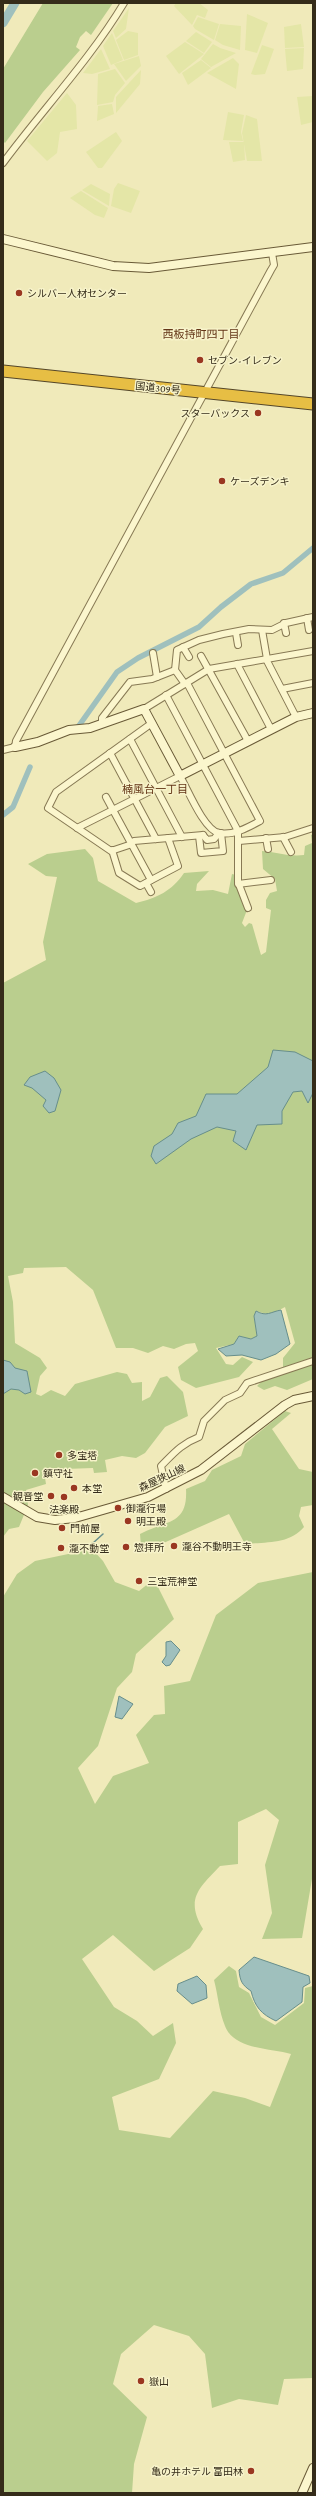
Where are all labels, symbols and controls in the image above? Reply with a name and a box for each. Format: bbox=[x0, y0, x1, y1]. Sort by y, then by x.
marker: シルバー人材センター bbox=[14, 288, 24, 298]
place label: シルバー人材センター bbox=[27, 288, 127, 299]
district label: 西板持町四丁目 bbox=[163, 328, 240, 340]
marker: セブン-イレブン bbox=[195, 355, 205, 365]
place label: セブン-イレブン bbox=[208, 355, 282, 366]
street label: 国道309号 bbox=[135, 380, 181, 396]
place label: スターバックス bbox=[180, 408, 250, 419]
marker: スターバックス bbox=[253, 408, 263, 418]
marker: ケーズデンキ bbox=[217, 476, 227, 486]
place label: ケーズデンキ bbox=[230, 476, 290, 487]
district label: 楠風台一丁目 bbox=[122, 783, 188, 795]
marker: 多宝塔 bbox=[54, 1450, 64, 1460]
place label: 多宝塔 bbox=[67, 1450, 97, 1461]
street label: 森屋狭山線 bbox=[137, 1462, 187, 1494]
marker: 鎮守社 bbox=[30, 1468, 40, 1478]
place label: 鎮守社 bbox=[43, 1468, 73, 1479]
marker: 本堂 bbox=[69, 1483, 79, 1493]
place label: 本堂 bbox=[82, 1483, 102, 1494]
place label: 観音堂 bbox=[13, 1491, 43, 1502]
marker: 観音堂 bbox=[46, 1491, 56, 1501]
marker: 法楽殿 bbox=[59, 1492, 69, 1502]
marker: 御瀧行場 bbox=[113, 1503, 123, 1513]
place label: 御瀧行場 bbox=[126, 1503, 166, 1514]
place label: 法楽殿 bbox=[49, 1504, 79, 1515]
marker: 明王殿 bbox=[123, 1516, 133, 1526]
place label: 明王殿 bbox=[136, 1516, 166, 1527]
marker: 門前屋 bbox=[57, 1523, 67, 1533]
place label: 門前屋 bbox=[70, 1523, 100, 1534]
marker: 瀧谷不動明王寺 bbox=[169, 1541, 179, 1551]
place label: 瀧谷不動明王寺 bbox=[182, 1541, 252, 1552]
marker: 惣拝所 bbox=[121, 1542, 131, 1552]
place label: 惣拝所 bbox=[134, 1542, 164, 1553]
marker: 瀧不動堂 bbox=[56, 1543, 66, 1553]
place label: 瀧不動堂 bbox=[69, 1543, 109, 1554]
marker: 三宝荒神堂 bbox=[134, 1576, 144, 1586]
place label: 三宝荒神堂 bbox=[147, 1576, 197, 1587]
marker: 嶽山 bbox=[136, 2376, 146, 2386]
place label: 嶽山 bbox=[149, 2376, 169, 2387]
place label: 亀の井ホテル 富田林 bbox=[151, 2466, 243, 2477]
marker: 亀の井ホテル 富田林 bbox=[246, 2466, 256, 2476]

